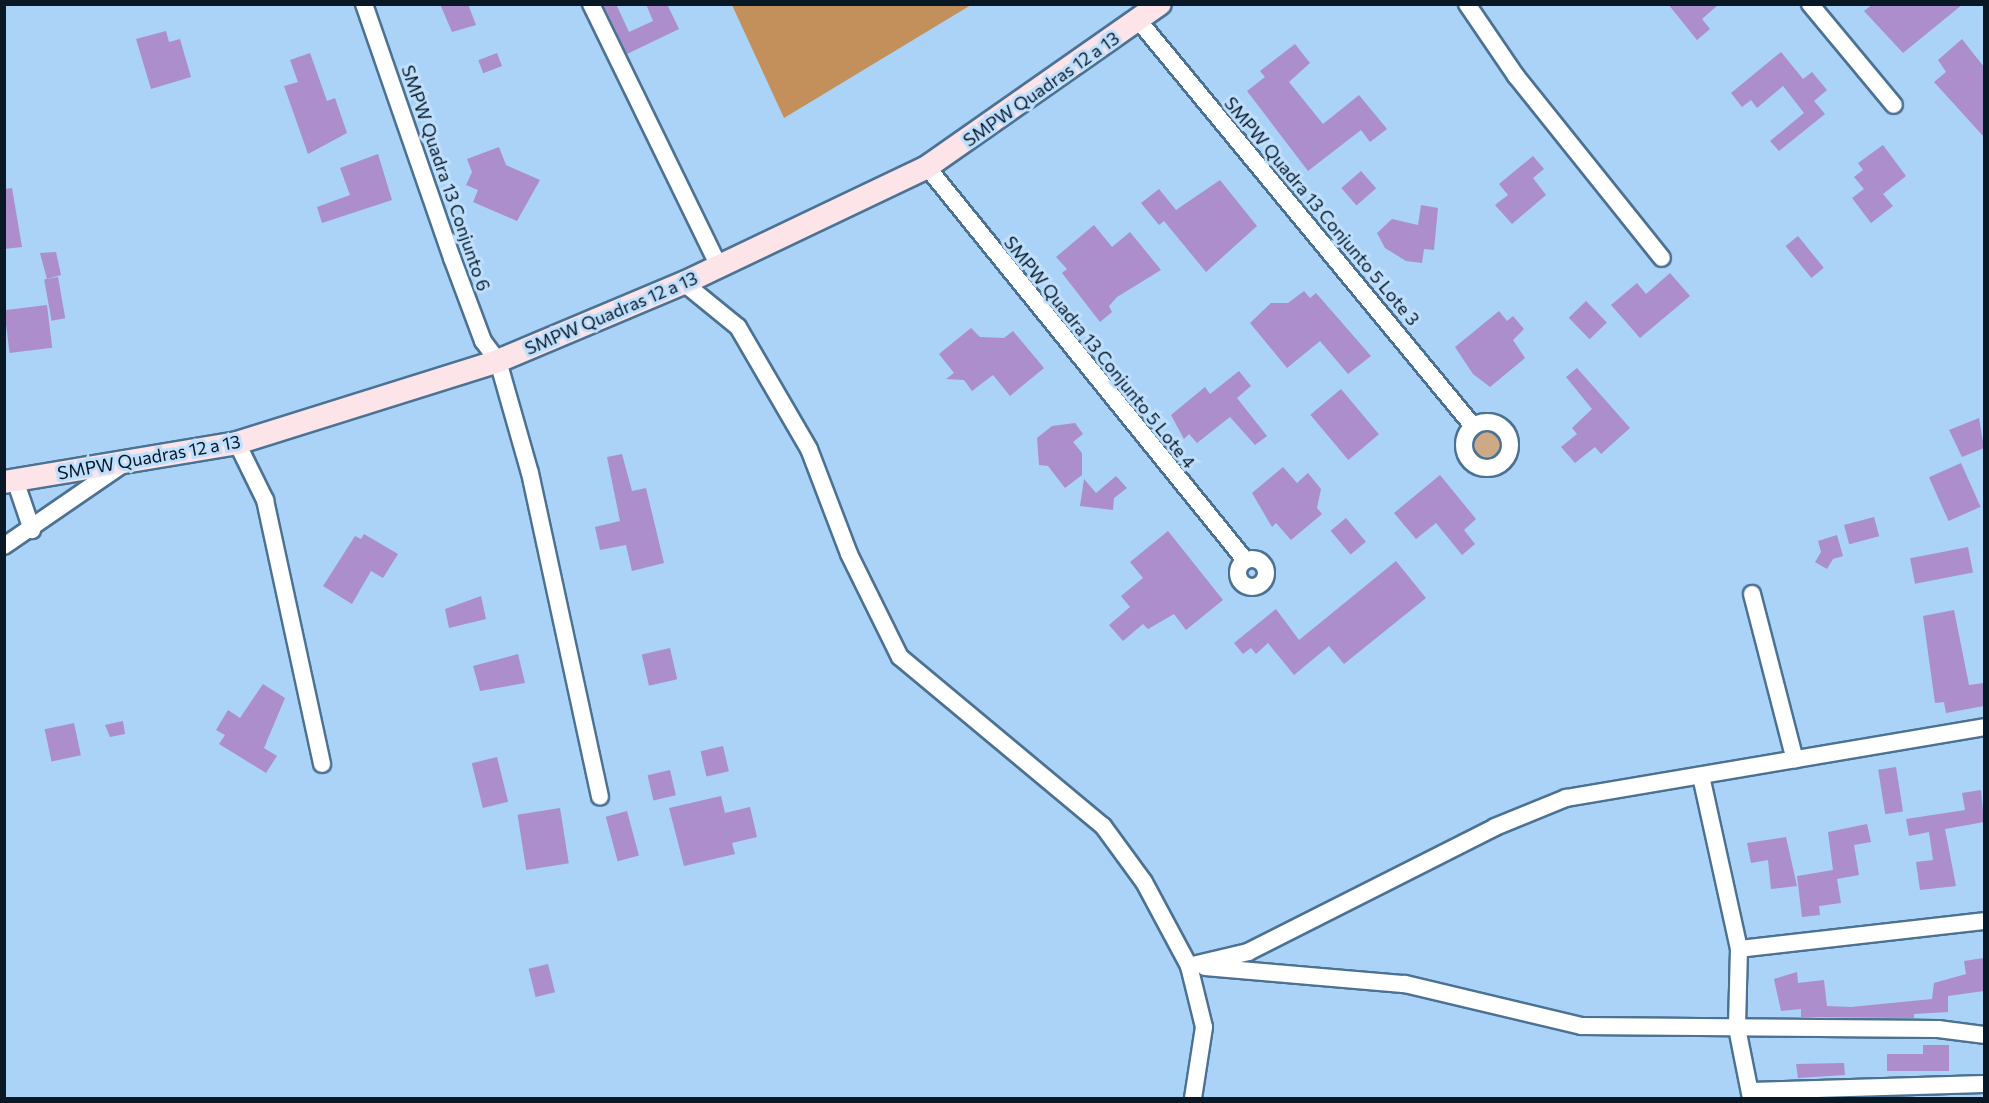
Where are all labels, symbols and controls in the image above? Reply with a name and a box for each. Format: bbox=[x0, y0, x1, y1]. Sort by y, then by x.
street label: SMPW Quadras 12 a 13 bbox=[959, 27, 1123, 151]
street label: SMPW Quadra 13 Conjunto 6 bbox=[397, 62, 495, 294]
street label: SMPW Quadra 13 Conjunto 5 Lote 3 bbox=[1220, 92, 1424, 330]
street label: SMPW Quadra 13 Conjunto 5 Lote 4 bbox=[1000, 232, 1200, 472]
street label: SMPW Quadras 12 a 13 bbox=[521, 267, 701, 359]
street label: SMPW Quadras 12 a 13 bbox=[56, 430, 242, 484]

